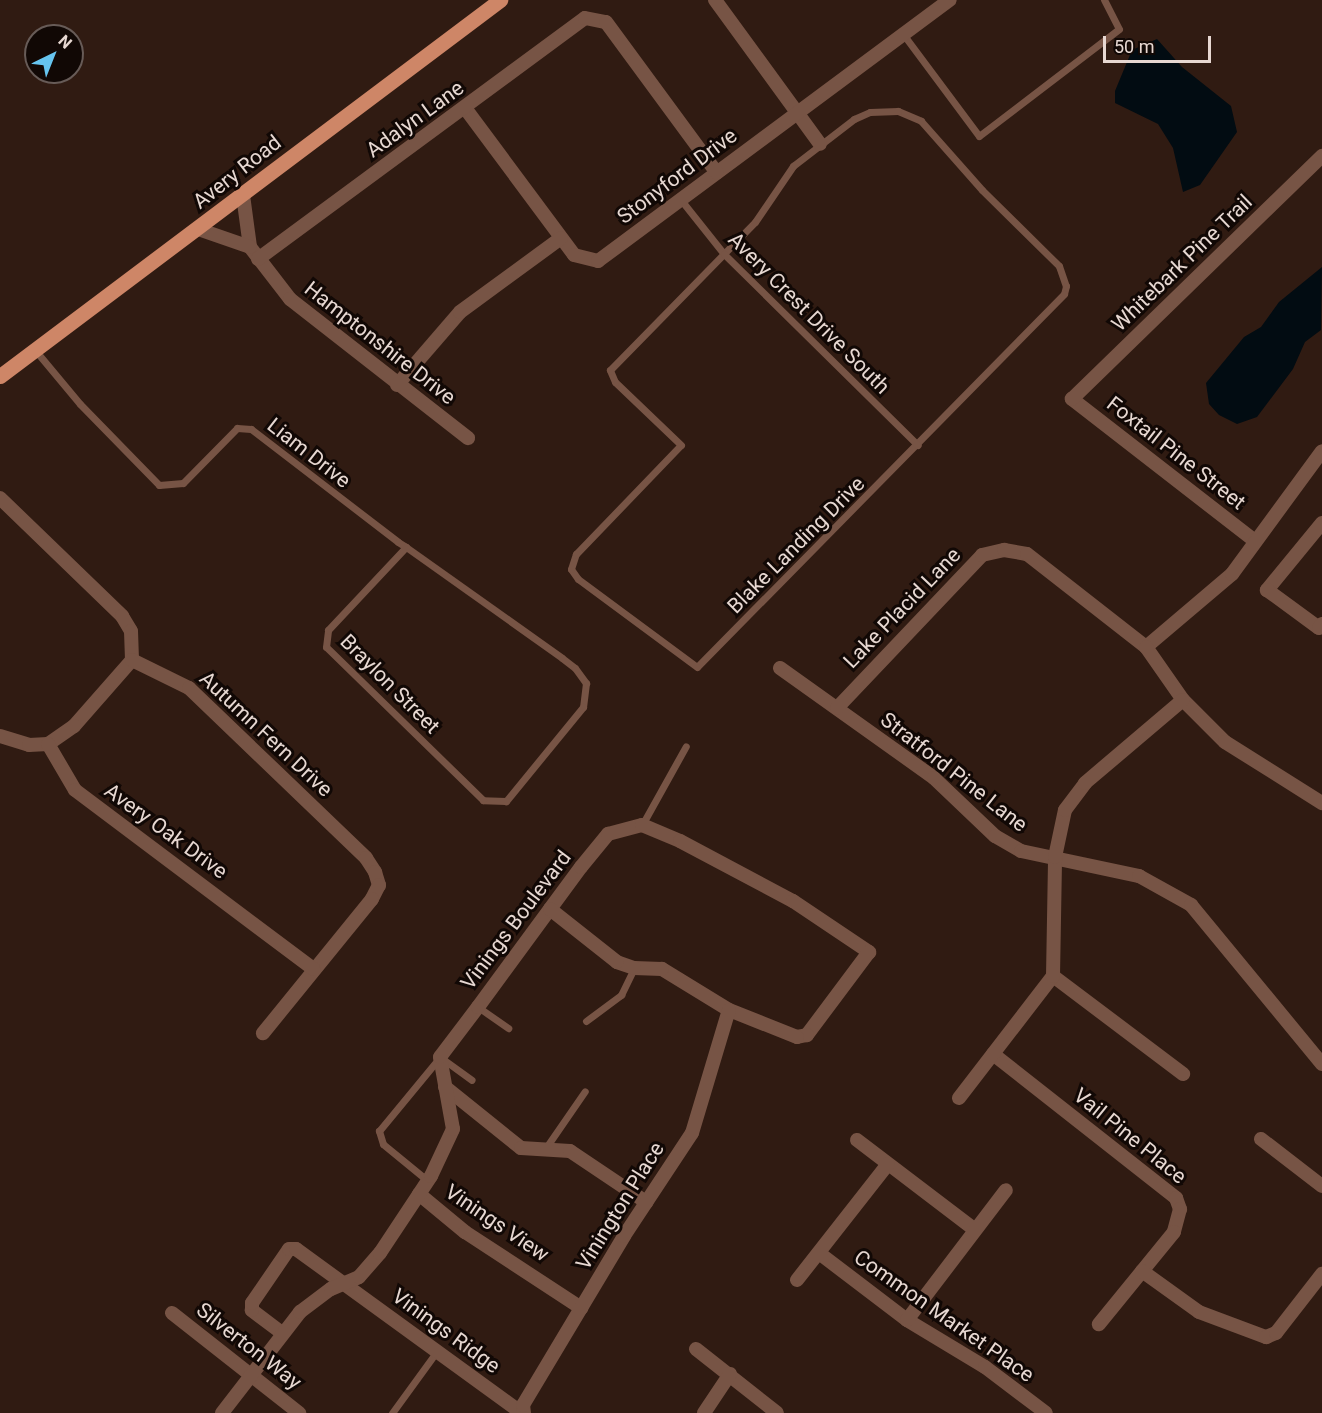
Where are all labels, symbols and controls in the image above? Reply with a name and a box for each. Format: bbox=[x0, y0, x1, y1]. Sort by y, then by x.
north arrow bbox=[24, 24, 84, 84]
scale bar bbox=[1106, 24, 1214, 62]
text: N bbox=[55, 31, 76, 53]
text: 50 m bbox=[1114, 36, 1154, 57]
street label: Adalyn Lane bbox=[361, 75, 469, 163]
street label: Stonyford Drive bbox=[612, 123, 742, 229]
street label: Avery Road bbox=[188, 130, 286, 214]
street label: Whitebark Pine Trail bbox=[1106, 189, 1258, 337]
street label: Avery Crest Drive South bbox=[723, 227, 895, 399]
street label: Hamptonshire Drive bbox=[299, 276, 461, 410]
street label: Foxtail Pine Street bbox=[1102, 391, 1250, 515]
street label: Liam Drive bbox=[262, 413, 356, 493]
street label: Blake Landing Drive bbox=[722, 471, 870, 619]
street label: Lake Placid Lane bbox=[838, 542, 966, 674]
street label: Braylon Street bbox=[335, 629, 445, 739]
street label: Autumn Fern Drive bbox=[194, 666, 338, 802]
street label: Stratford Pine Lane bbox=[876, 707, 1032, 837]
street label: Avery Oak Drive bbox=[100, 778, 232, 884]
street label: Vinings Boulevard bbox=[456, 846, 576, 994]
street label: Vail Pine Place bbox=[1068, 1083, 1192, 1189]
street label: Vinington Place bbox=[571, 1137, 669, 1275]
street label: Vinings View bbox=[440, 1179, 554, 1267]
street label: Common Market Place bbox=[849, 1244, 1039, 1388]
street label: Vinings Ridge bbox=[387, 1283, 505, 1379]
street label: Silverton Way bbox=[191, 1297, 307, 1395]

